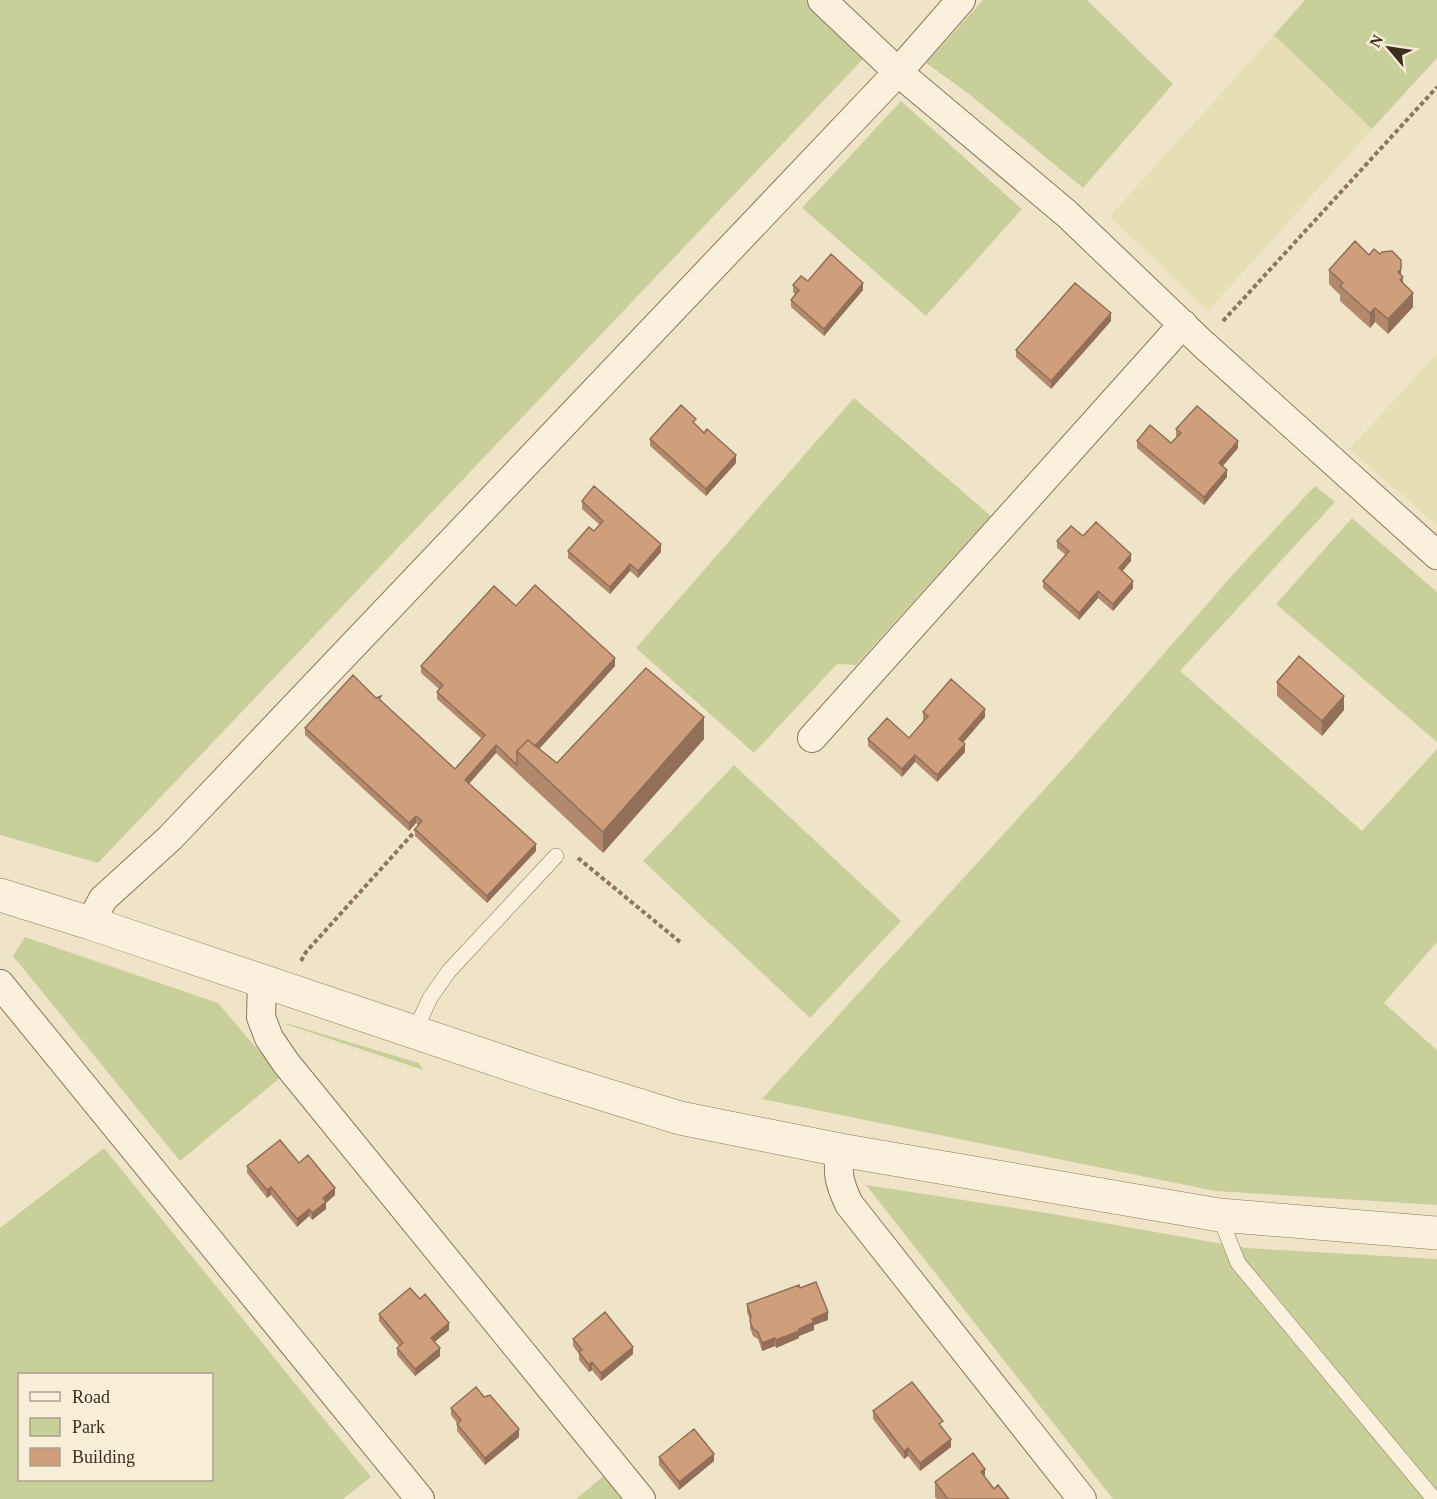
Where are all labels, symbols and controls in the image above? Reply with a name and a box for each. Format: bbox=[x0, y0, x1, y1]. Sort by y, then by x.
north arrow bbox=[1359, 18, 1419, 78]
text: N bbox=[1366, 31, 1387, 50]
legend bbox=[18, 1373, 213, 1481]
text: Road bbox=[72, 1387, 110, 1407]
text: Park bbox=[72, 1417, 105, 1437]
text: Building bbox=[72, 1447, 135, 1467]

